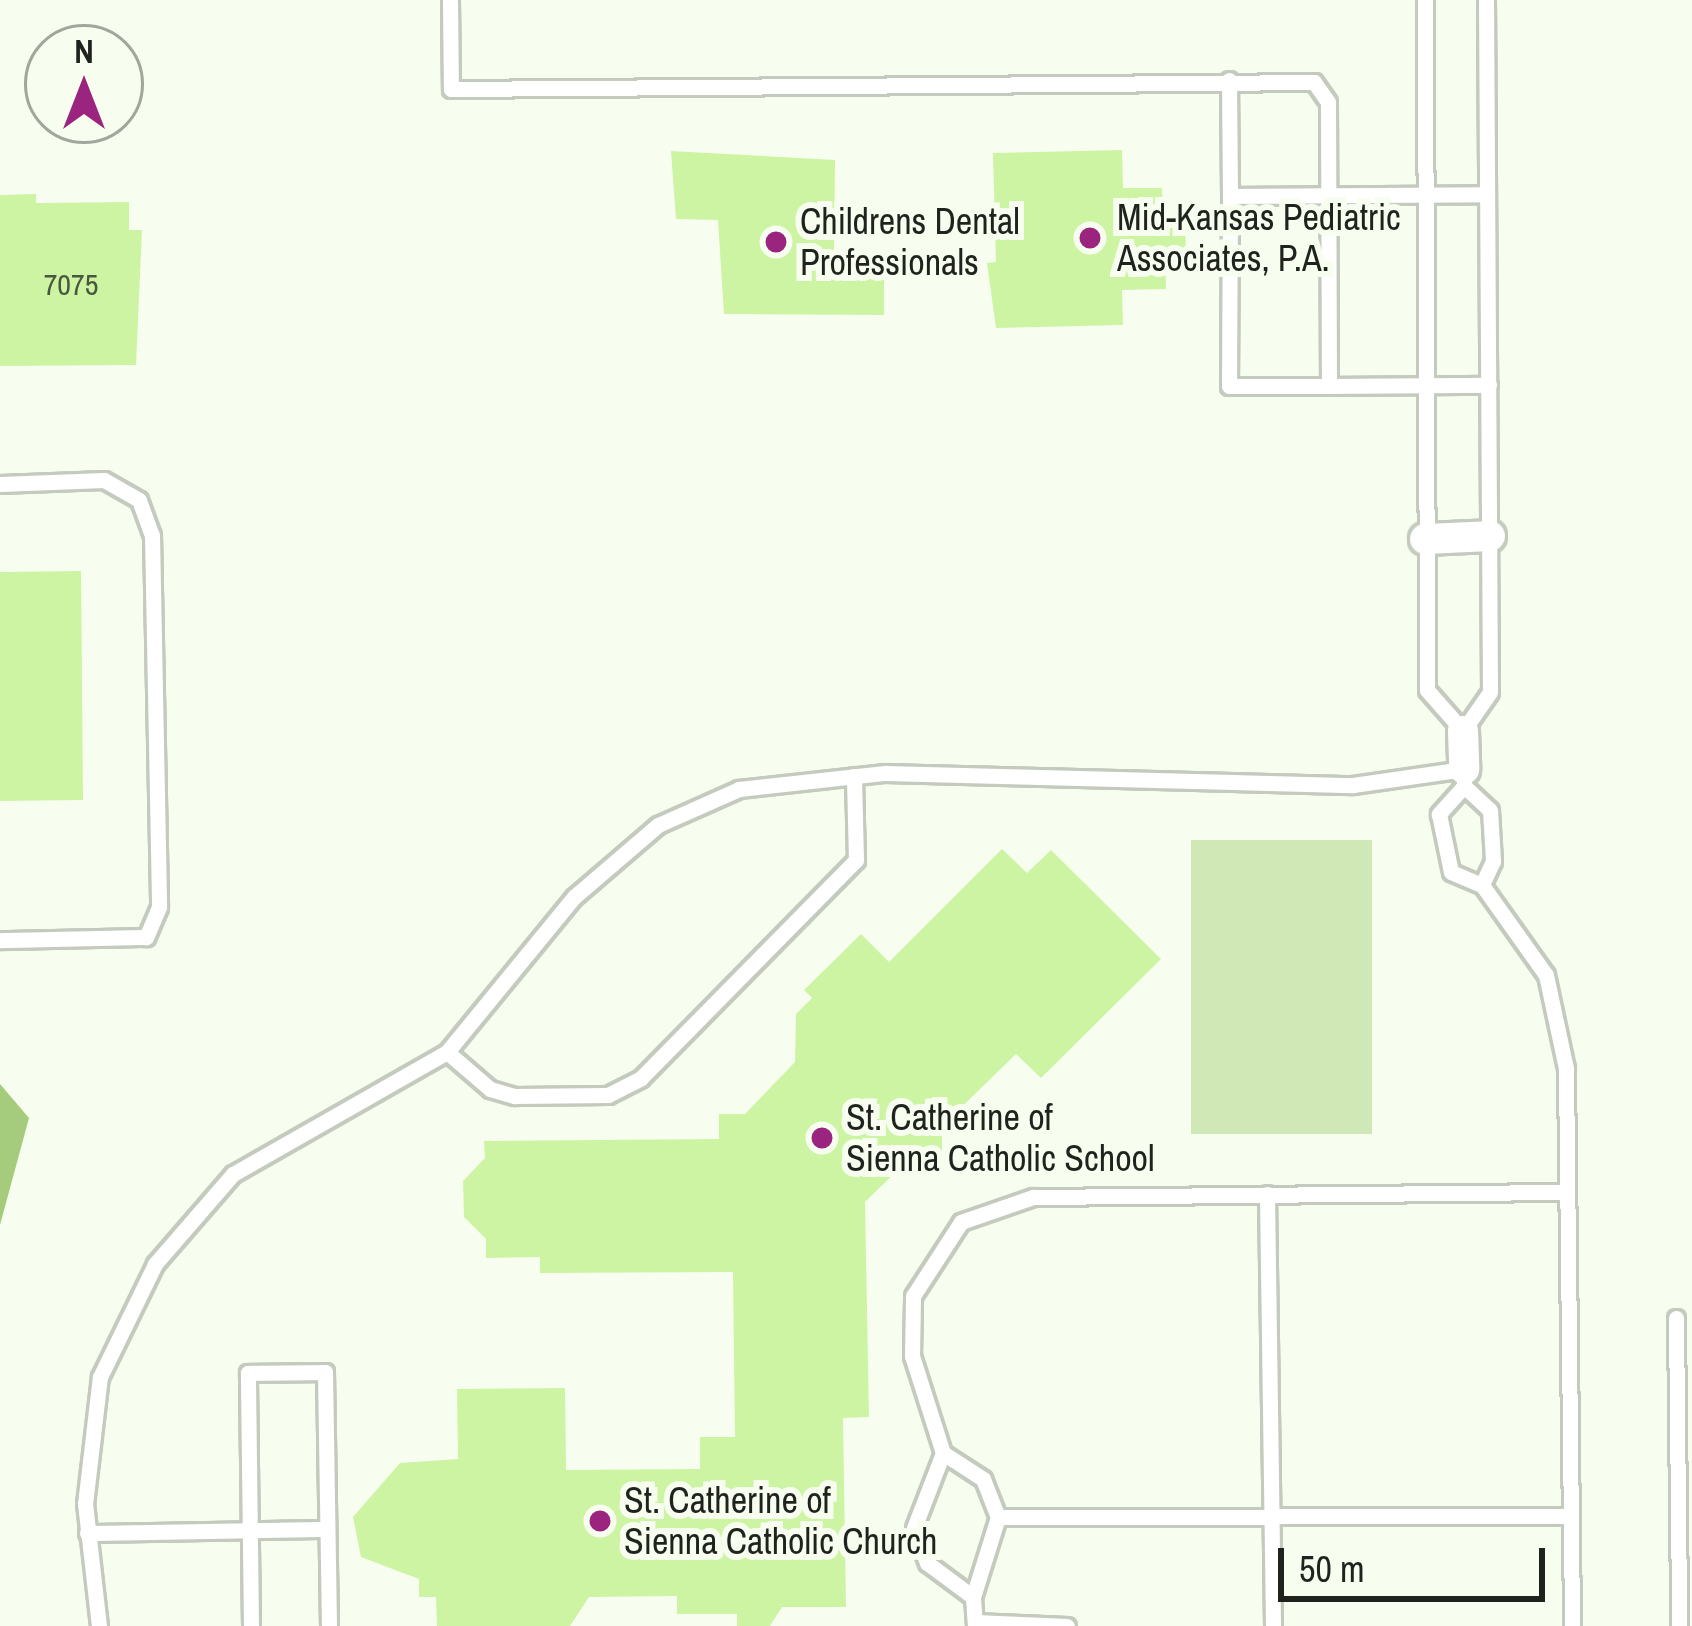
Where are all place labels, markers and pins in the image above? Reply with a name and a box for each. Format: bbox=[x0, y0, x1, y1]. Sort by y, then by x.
place label: Mid-Kansas Pediatric Associates, P.A. bbox=[1117, 195, 1401, 280]
place label: Childrens Dental Professionals bbox=[800, 199, 1020, 284]
marker: Mid-Kansas Pediatric Associates, P.A. bbox=[1074, 222, 1106, 254]
marker: Childrens Dental Professionals bbox=[763, 229, 789, 255]
place label: St. Catherine of Sienna Catholic School bbox=[846, 1095, 1155, 1180]
marker: St. Catherine of Sienna Catholic School bbox=[809, 1125, 835, 1151]
place label: St. Catherine of Sienna Catholic Church bbox=[624, 1478, 937, 1563]
marker: St. Catherine of Sienna Catholic Church bbox=[587, 1508, 613, 1534]

